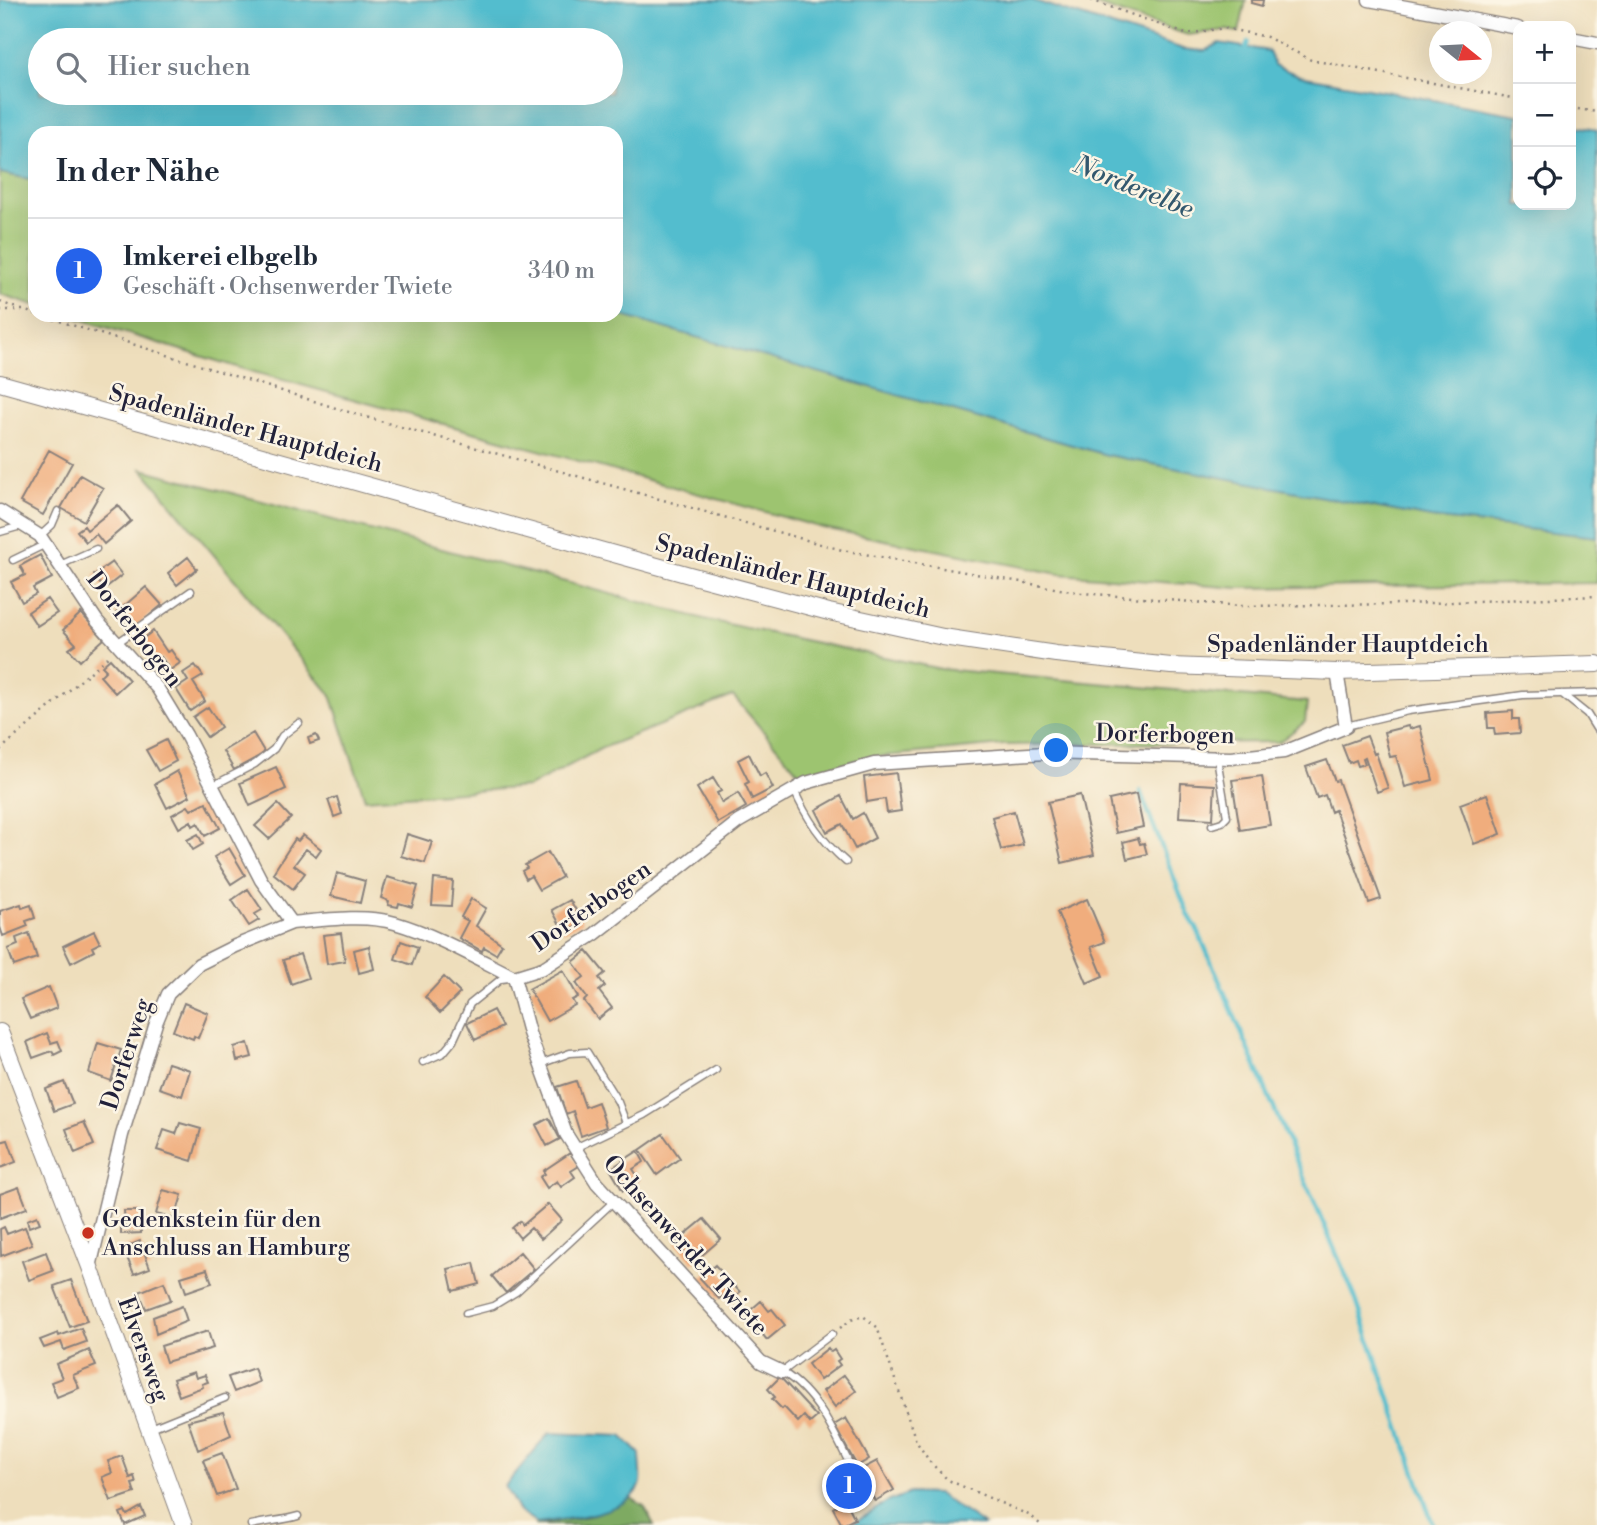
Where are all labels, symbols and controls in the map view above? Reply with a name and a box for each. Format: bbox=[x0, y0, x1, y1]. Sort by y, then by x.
north arrow bbox=[1429, 21, 1492, 84]
map controls bbox=[1513, 21, 1576, 210]
button: + bbox=[1513, 21, 1576, 84]
search box bbox=[28, 28, 623, 105]
icon: search bbox=[52, 48, 90, 86]
text: Hier suchen bbox=[108, 51, 250, 83]
button: − bbox=[1513, 84, 1576, 147]
button: locate bbox=[1513, 147, 1576, 210]
water label: Norderelbe bbox=[1068, 148, 1198, 225]
text: In der Nähe bbox=[56, 153, 220, 191]
text: Imkerei elbgelb bbox=[123, 241, 318, 273]
text: 1 bbox=[73, 257, 85, 285]
text: 340 m bbox=[528, 257, 595, 285]
text: Geschäft · Ochsenwerder Twiete bbox=[123, 273, 453, 301]
street label: Spadenländer Hauptdeich bbox=[106, 378, 386, 480]
street label: Spadenländer Hauptdeich bbox=[652, 528, 933, 626]
street label: Dorferbogen bbox=[80, 565, 189, 694]
street label: Spadenländer Hauptdeich bbox=[1207, 630, 1489, 660]
street label: Dorferbogen bbox=[1095, 719, 1235, 751]
your location bbox=[1039, 733, 1073, 767]
street label: Dorferbogen bbox=[526, 855, 657, 959]
street label: Dorferweg bbox=[95, 994, 159, 1114]
street label: Ochsenwerder Twiete bbox=[596, 1149, 774, 1342]
place label: Gedenkstein für den Anschluss an Hamburg bbox=[101, 1205, 351, 1263]
marker: Gedenkstein für den Anschluss an Hamburg bbox=[80, 1225, 96, 1241]
street label: Elversweg bbox=[110, 1293, 176, 1407]
pin: 1 bbox=[826, 1460, 872, 1512]

